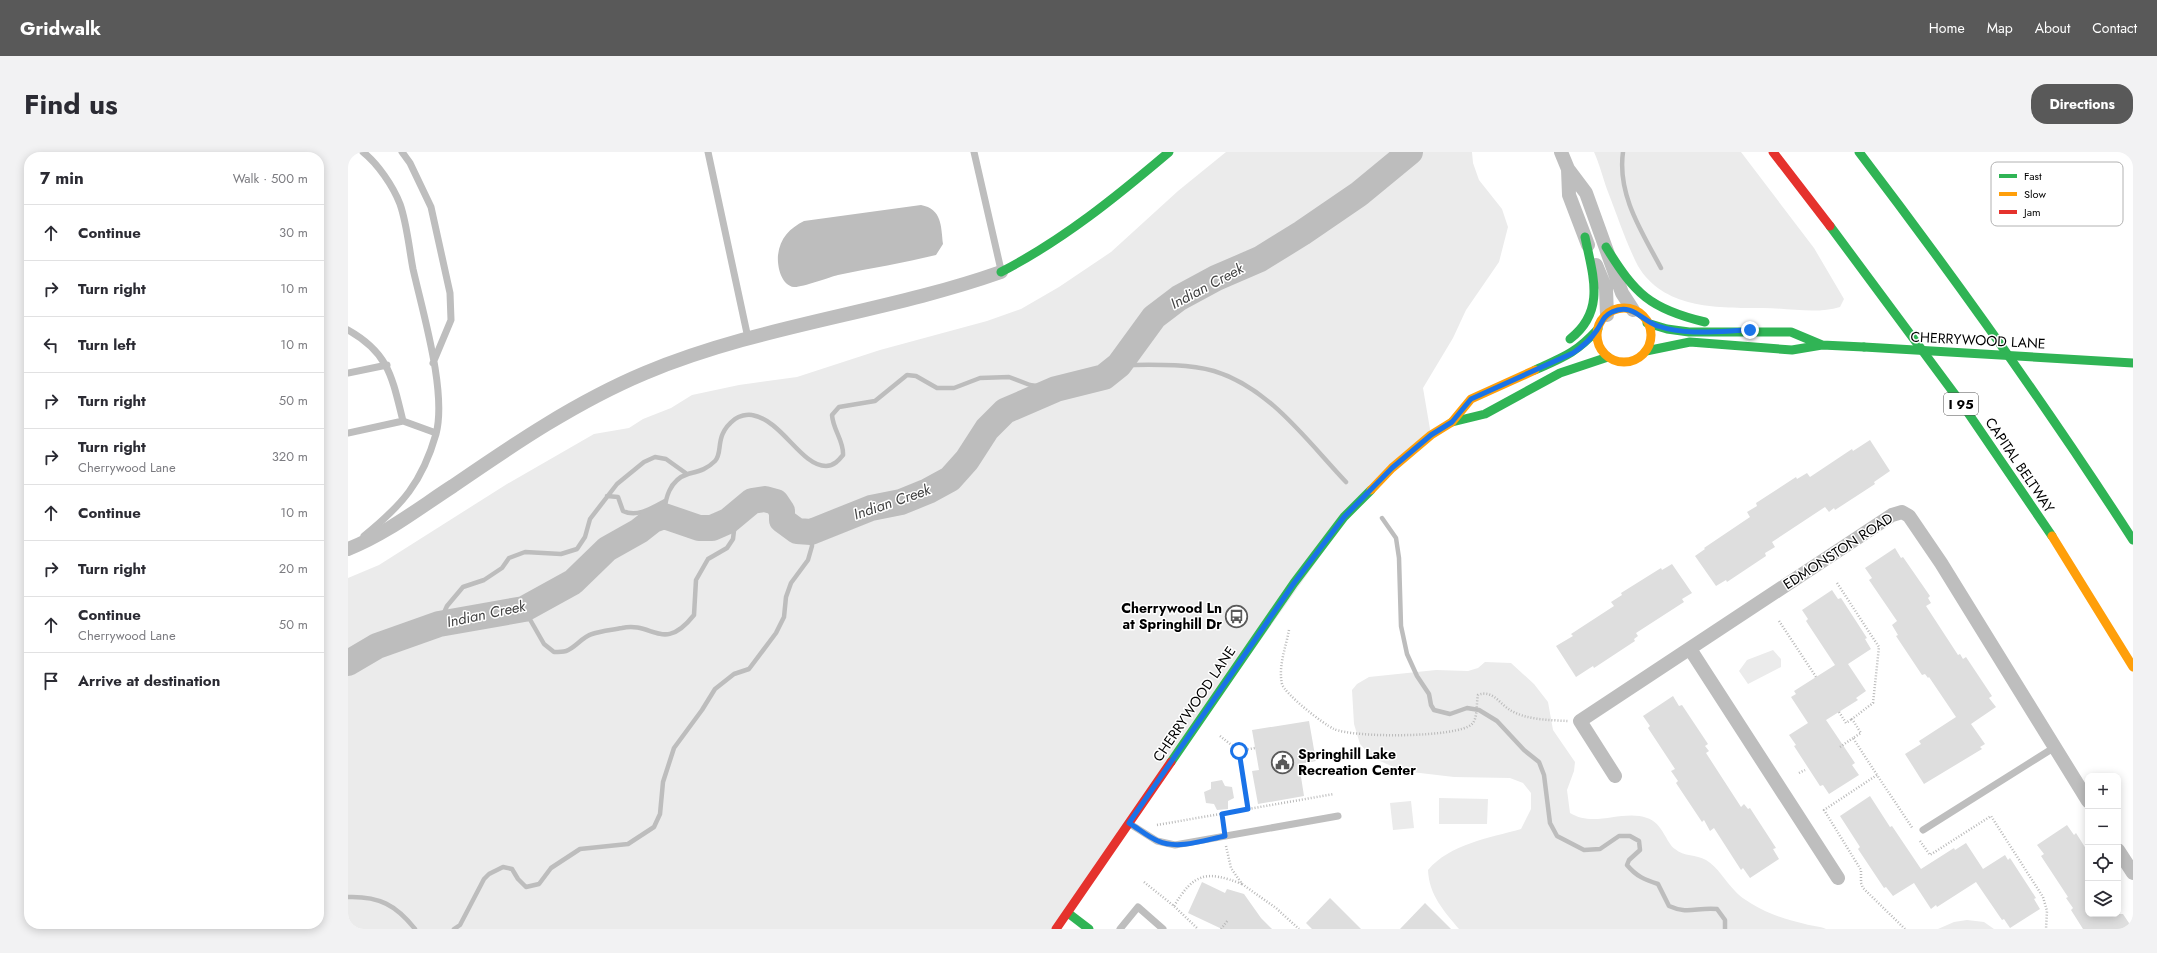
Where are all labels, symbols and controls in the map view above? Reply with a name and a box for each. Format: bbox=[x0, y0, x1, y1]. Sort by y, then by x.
text: Gridwalk bbox=[20, 15, 101, 42]
text: Home bbox=[1929, 18, 1965, 38]
text: Map bbox=[1987, 18, 2013, 38]
text: About bbox=[2035, 18, 2070, 38]
text: Contact bbox=[2092, 18, 2137, 38]
text: Find us bbox=[24, 84, 118, 125]
button: Directions bbox=[2031, 84, 2133, 124]
legend bbox=[1991, 162, 2123, 226]
text: 7 min bbox=[40, 166, 84, 190]
text: Fast bbox=[2024, 168, 2042, 184]
text: Walk · 500 m bbox=[233, 169, 308, 188]
text: Slow bbox=[2024, 186, 2046, 202]
text: Jam bbox=[2022, 204, 2041, 220]
icon: ahead bbox=[40, 222, 62, 244]
text: Continue bbox=[78, 222, 141, 244]
text: 30 m bbox=[279, 223, 308, 242]
water label: Indian Creek bbox=[1167, 257, 1248, 314]
icon: right bbox=[40, 278, 62, 300]
text: Turn right bbox=[78, 278, 146, 300]
text: 10 m bbox=[280, 279, 308, 298]
route end bbox=[1741, 321, 1759, 339]
street label: CHERRYWOOD LANE bbox=[1910, 326, 2046, 354]
icon: left bbox=[40, 334, 62, 356]
text: Turn left bbox=[78, 334, 136, 356]
text: 10 m bbox=[280, 335, 308, 354]
icon: right bbox=[40, 390, 62, 412]
text: Turn right bbox=[78, 390, 146, 412]
text: 50 m bbox=[279, 391, 308, 410]
road number: I 95 bbox=[1944, 393, 1978, 415]
street label: CAPITAL BELTWAY bbox=[1981, 413, 2059, 517]
text: Turn right bbox=[78, 436, 146, 458]
icon: right bbox=[40, 446, 62, 468]
text: 320 m bbox=[272, 447, 308, 466]
text: Cherrywood Lane bbox=[78, 458, 176, 477]
water label: Indian Creek bbox=[851, 478, 934, 525]
icon: ahead bbox=[40, 502, 62, 524]
text: Continue bbox=[78, 502, 141, 524]
text: 10 m bbox=[280, 503, 308, 522]
street label: EDMONSTON ROAD bbox=[1779, 508, 1897, 594]
icon: right bbox=[40, 558, 62, 580]
text: Turn right bbox=[78, 558, 146, 580]
text: 20 m bbox=[279, 559, 308, 578]
water label: Indian Creek bbox=[445, 595, 528, 633]
place label: Cherrywood Ln at Springhill Dr bbox=[1121, 598, 1222, 634]
bus stop icon: Cherrywood Ln at Springhill Dr bbox=[1224, 603, 1250, 629]
text: Continue bbox=[78, 604, 141, 626]
icon: ahead bbox=[40, 614, 62, 636]
text: 50 m bbox=[279, 615, 308, 634]
text: Cherrywood Lane bbox=[78, 626, 176, 645]
street label: CHERRYWOOD LANE bbox=[1148, 642, 1240, 766]
icon: arrive bbox=[40, 670, 62, 692]
text: Arrive at destination bbox=[78, 670, 220, 692]
route start bbox=[1230, 742, 1248, 760]
place label: Springhill Lake Recreation Center bbox=[1298, 744, 1416, 780]
public building icon: Springhill Lake Recreation Center bbox=[1269, 749, 1295, 775]
map controls bbox=[2085, 773, 2121, 917]
button: + bbox=[2085, 773, 2121, 809]
button: − bbox=[2085, 809, 2121, 845]
button: locate bbox=[2085, 845, 2121, 881]
button: layers bbox=[2085, 881, 2121, 917]

